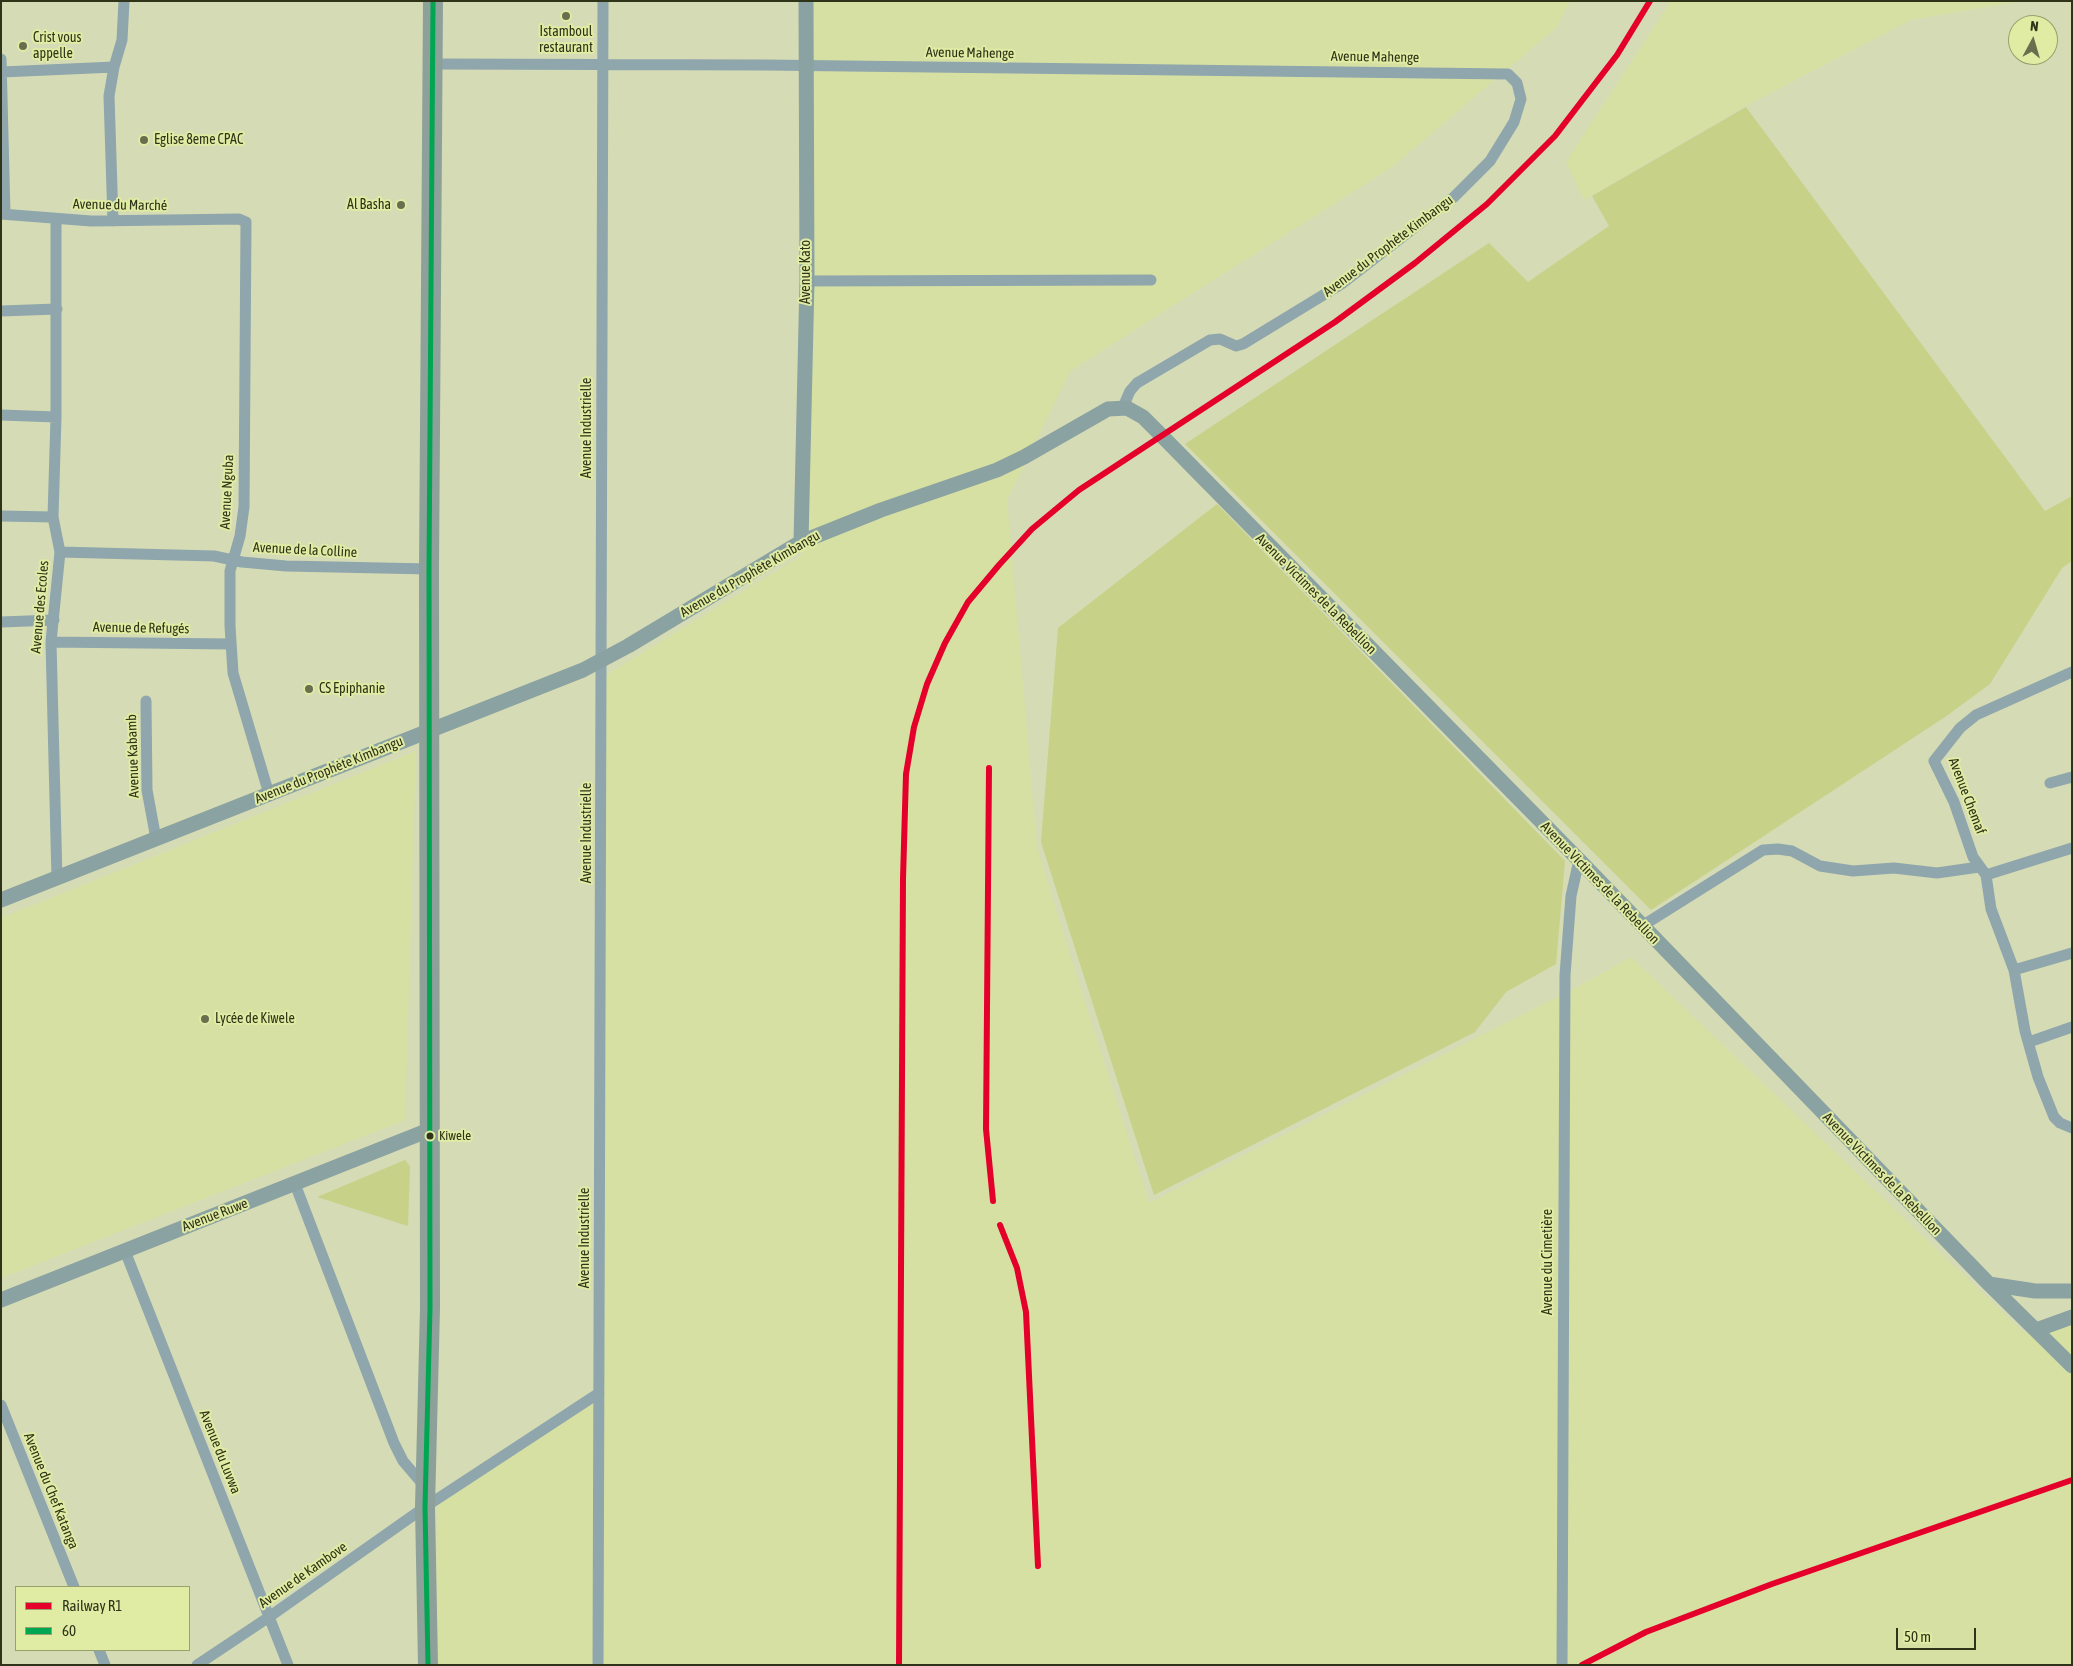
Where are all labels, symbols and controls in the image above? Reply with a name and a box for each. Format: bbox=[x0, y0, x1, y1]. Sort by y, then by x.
marker: Istamboul restaurant bbox=[560, 10, 572, 22]
north arrow bbox=[2008, 15, 2058, 65]
text: N bbox=[2030, 18, 2039, 34]
place label: Istamboul restaurant bbox=[539, 24, 593, 56]
place label: Crist vous appelle bbox=[33, 30, 81, 62]
marker: Crist vous appelle bbox=[17, 40, 29, 52]
street label: Avenue Mahenge bbox=[926, 44, 1014, 62]
street label: Avenue Mahenge bbox=[1331, 48, 1419, 66]
place label: Eglise 8eme CPAC bbox=[154, 132, 243, 148]
marker: Eglise 8eme CPAC bbox=[138, 134, 150, 146]
street label: Avenue du Prophète Kimbangu bbox=[1320, 192, 1456, 300]
street label: Avenue du Marché bbox=[73, 196, 167, 214]
place label: Al Basha bbox=[347, 197, 391, 213]
marker: Al Basha bbox=[395, 199, 407, 211]
street label: Avenue Kato bbox=[798, 240, 814, 304]
street label: Avenue Industrielle bbox=[579, 378, 595, 478]
street label: Avenue Nguba bbox=[217, 454, 237, 530]
street label: Avenue du Prophète Kimbangu bbox=[677, 527, 823, 621]
street label: Avenue Victimes de la Rebellion bbox=[1252, 530, 1380, 658]
street label: Avenue de la Colline bbox=[252, 539, 358, 561]
street label: Avenue des Ecoles bbox=[28, 560, 52, 654]
street label: Avenue de Refugés bbox=[93, 619, 189, 637]
place label: CS Epiphanie bbox=[319, 681, 385, 697]
marker: CS Epiphanie bbox=[303, 683, 315, 695]
street label: Avenue Kabamb bbox=[123, 714, 143, 798]
street label: Avenue du Prophète Kimbangu bbox=[252, 733, 406, 807]
street label: Avenue Chemaf bbox=[1945, 755, 1989, 837]
street label: Avenue Industrielle bbox=[579, 783, 595, 883]
street label: Avenue Victimes de la Rebellion bbox=[1537, 818, 1663, 948]
place label: Lycée de Kiwele bbox=[215, 1011, 295, 1027]
marker: Lycée de Kiwele bbox=[199, 1013, 211, 1025]
street label: Avenue Victimes de la Rebellion bbox=[1819, 1109, 1945, 1239]
place label: Kiwele bbox=[439, 1128, 471, 1144]
marker: Kiwele bbox=[425, 1131, 435, 1141]
street label: Avenue Industrielle bbox=[577, 1188, 593, 1288]
street label: Avenue Ruwe bbox=[180, 1195, 250, 1235]
street label: Avenue du Cimetière bbox=[1540, 1209, 1556, 1315]
street label: Avenue du Luvwa bbox=[196, 1408, 244, 1496]
street label: Avenue du Chef Katanga bbox=[20, 1430, 82, 1552]
street label: Avenue de Kambove bbox=[256, 1538, 350, 1612]
legend bbox=[15, 1586, 190, 1651]
text: Railway R1 bbox=[62, 1597, 122, 1614]
scale bar bbox=[1898, 1618, 1978, 1650]
text: 60 bbox=[62, 1622, 76, 1639]
text: 50 m bbox=[1904, 1628, 1931, 1645]

